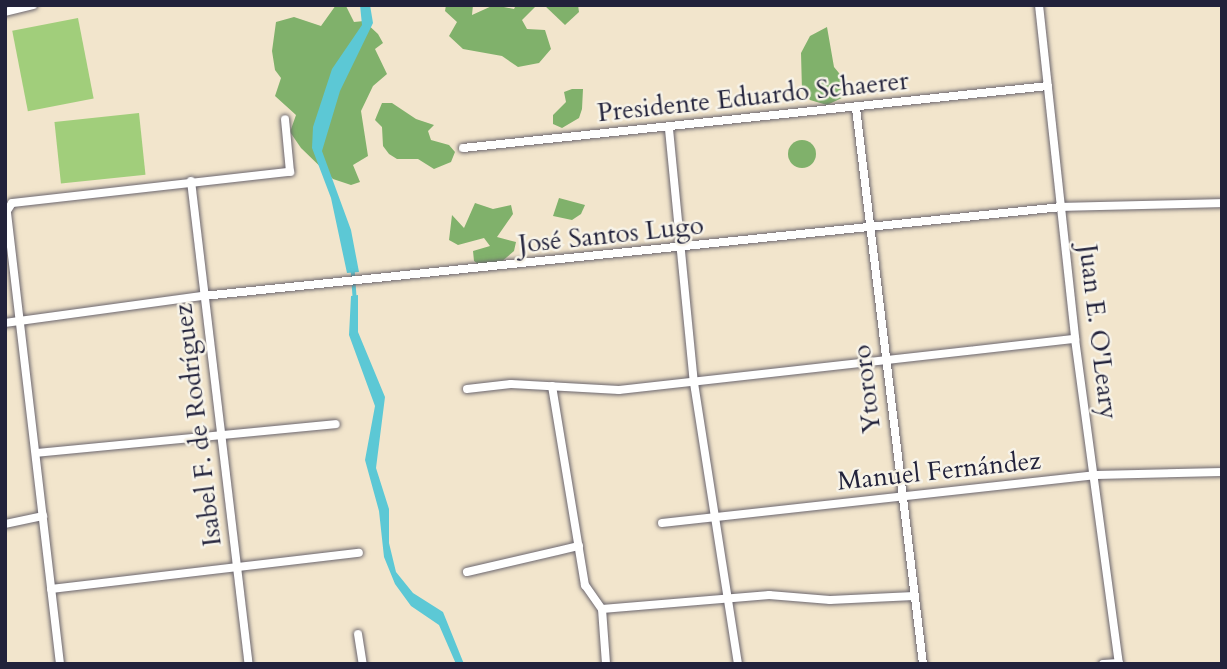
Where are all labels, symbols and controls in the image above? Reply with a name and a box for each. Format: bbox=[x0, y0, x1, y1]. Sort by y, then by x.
street label: Presidente Eduardo Schaerer bbox=[596, 65, 910, 129]
street label: José Santos Lugo bbox=[517, 210, 705, 260]
street label: Juan E. O'Leary bbox=[1072, 243, 1124, 421]
street label: Isabel F. de Rodríguez bbox=[168, 302, 228, 548]
street label: Ytororo bbox=[846, 343, 888, 435]
street label: Manuel Fernández bbox=[836, 445, 1042, 497]

